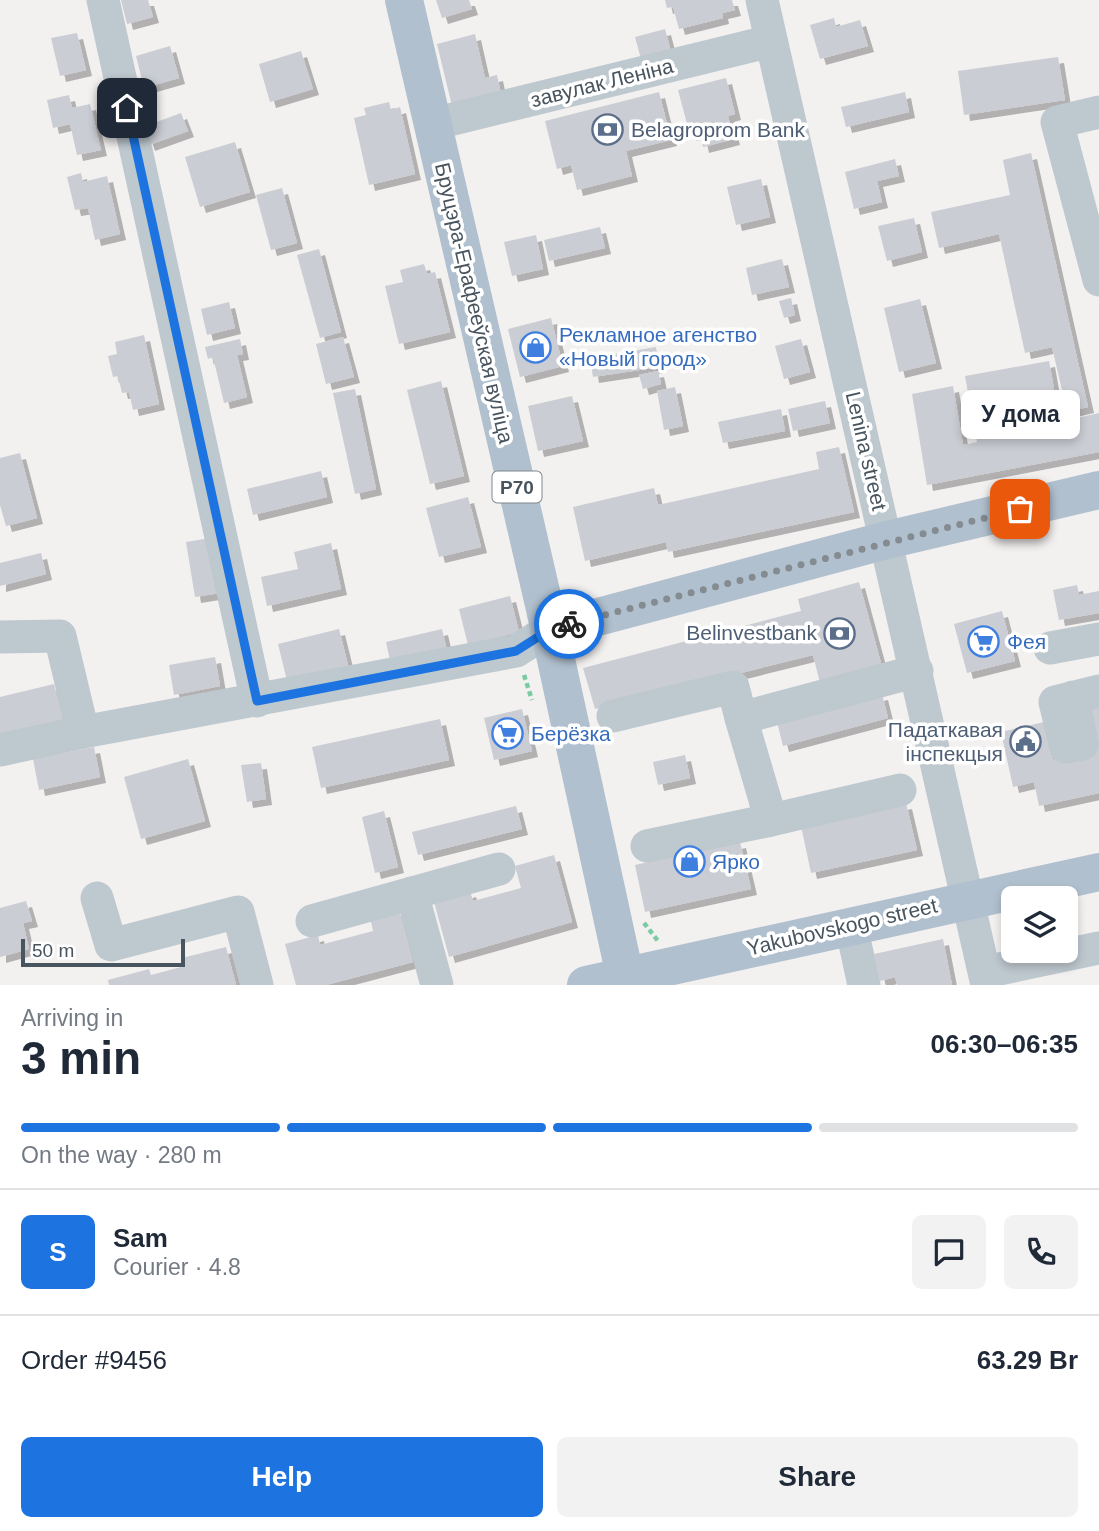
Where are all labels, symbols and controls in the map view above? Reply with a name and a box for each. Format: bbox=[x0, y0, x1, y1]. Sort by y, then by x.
street label: завулак Леніна bbox=[528, 54, 676, 111]
pin bbox=[97, 78, 157, 138]
icon: home bbox=[108, 89, 146, 127]
bank icon: Belagroprom Bank bbox=[591, 113, 625, 147]
place label: Belagroprom Bank bbox=[631, 118, 805, 141]
street label: Бруцэра-Ерафееўская вуліца bbox=[431, 160, 518, 446]
place label: Рекламное агенство «Новый город» bbox=[559, 323, 757, 370]
shop icon: Рекламное агенство «Новый город» bbox=[519, 330, 553, 364]
street label: Lenina street bbox=[842, 389, 891, 513]
callout: У дома bbox=[960, 390, 1080, 439]
text: У дома bbox=[981, 401, 1060, 427]
road number: Р70 bbox=[492, 472, 542, 502]
pin bbox=[990, 479, 1050, 539]
icon: bag bbox=[1001, 490, 1039, 528]
courier bbox=[534, 589, 604, 659]
icon: bike bbox=[550, 605, 588, 643]
bank icon: Belinvestbank bbox=[823, 616, 857, 650]
place label: Belinvestbank bbox=[686, 621, 817, 644]
supermarket icon: Фея bbox=[967, 625, 1001, 659]
place label: Фея bbox=[1007, 630, 1046, 653]
supermarket icon: Берёзка bbox=[491, 717, 525, 751]
place label: Падаткавая інспекцыя bbox=[888, 718, 1003, 765]
place label: Берёзка bbox=[531, 722, 611, 745]
public building icon: Падаткавая інспекцыя bbox=[1009, 725, 1043, 759]
shop icon: Ярко bbox=[672, 845, 706, 879]
place label: Ярко bbox=[712, 850, 760, 873]
map controls bbox=[1001, 886, 1078, 963]
button: layers bbox=[1001, 886, 1078, 963]
street label: Yakubovskogo street bbox=[745, 893, 939, 960]
scale bar bbox=[21, 936, 186, 968]
text: 50 m bbox=[32, 940, 74, 961]
text: Arriving in bbox=[21, 1005, 123, 1031]
text: 06:30–06:35 bbox=[931, 1029, 1078, 1059]
text: 3 min bbox=[21, 1032, 141, 1084]
text: On the way · 280 m bbox=[21, 1142, 222, 1168]
button: chat bbox=[912, 1215, 986, 1289]
button: phone bbox=[1004, 1215, 1078, 1289]
text: Sam bbox=[113, 1223, 168, 1253]
text: S bbox=[49, 1237, 67, 1267]
text: Courier · 4.8 bbox=[113, 1254, 241, 1280]
text: Order #9456 bbox=[21, 1345, 167, 1375]
text: 63.29 Br bbox=[977, 1345, 1078, 1375]
button: Help bbox=[21, 1437, 543, 1517]
button: Share bbox=[557, 1437, 1078, 1517]

